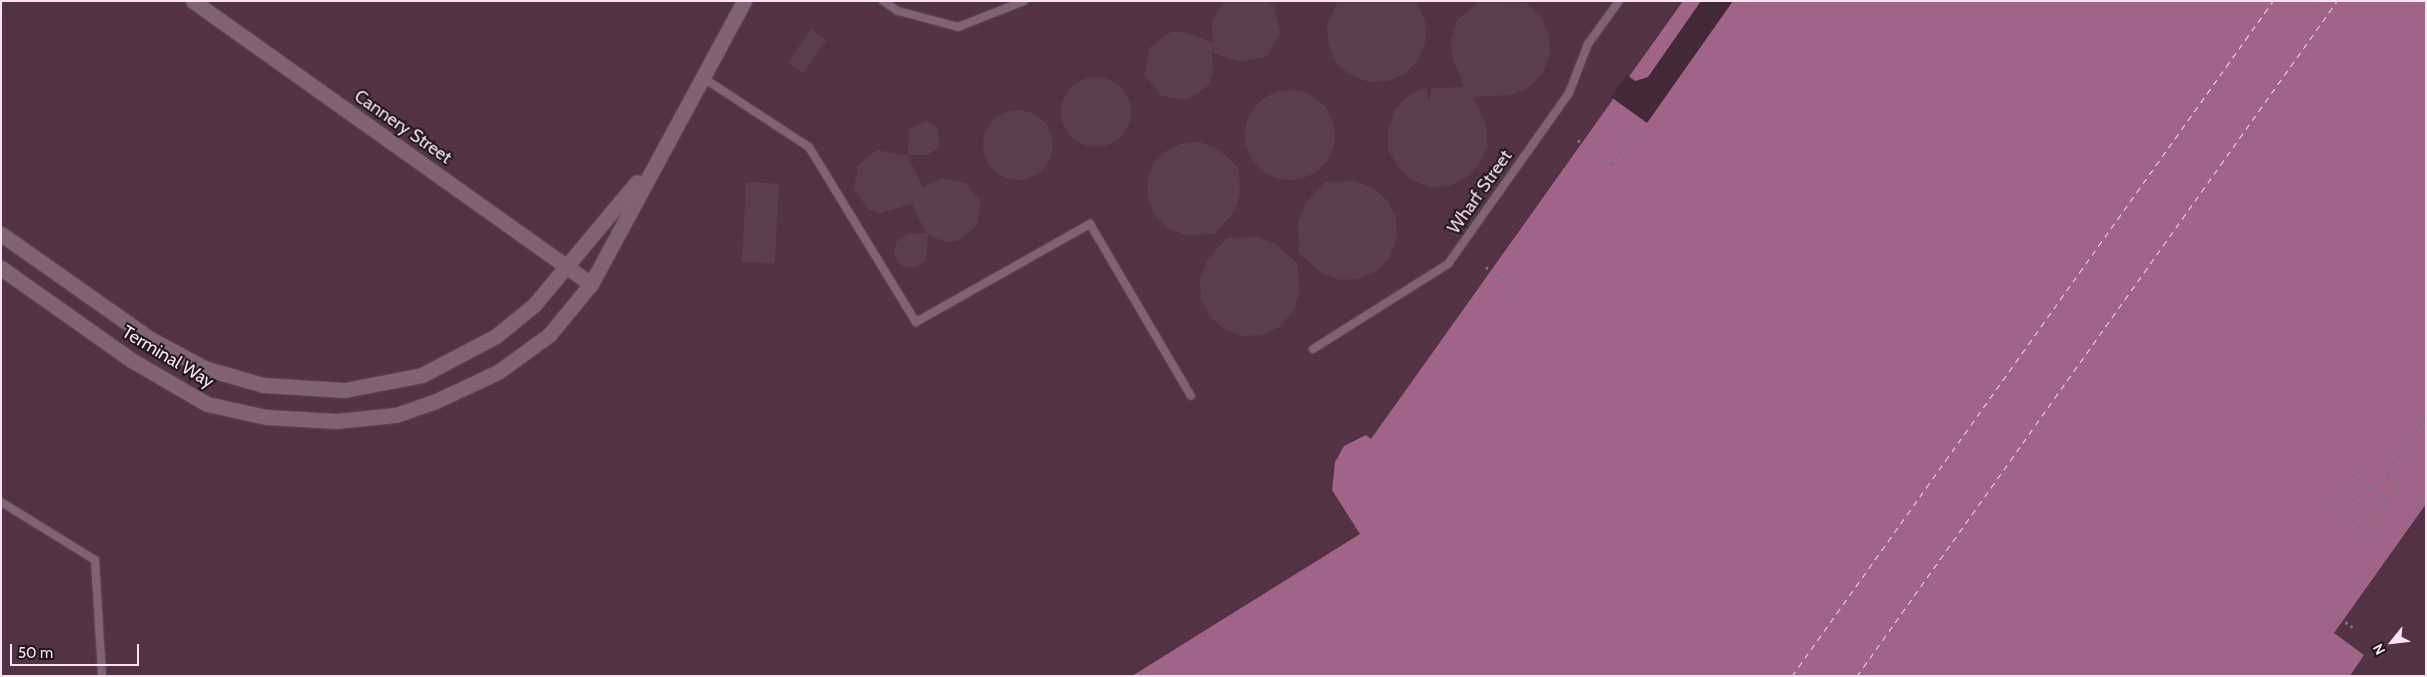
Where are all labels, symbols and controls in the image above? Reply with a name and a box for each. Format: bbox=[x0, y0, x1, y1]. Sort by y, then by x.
street label: Cannery Street bbox=[350, 85, 456, 169]
street label: Wharf Street bbox=[1443, 146, 1517, 238]
street label: Terminal Way bbox=[118, 321, 218, 393]
north arrow bbox=[2367, 617, 2417, 667]
scale bar bbox=[12, 634, 141, 666]
text: N bbox=[2369, 641, 2389, 658]
text: 50 m bbox=[18, 644, 53, 662]

